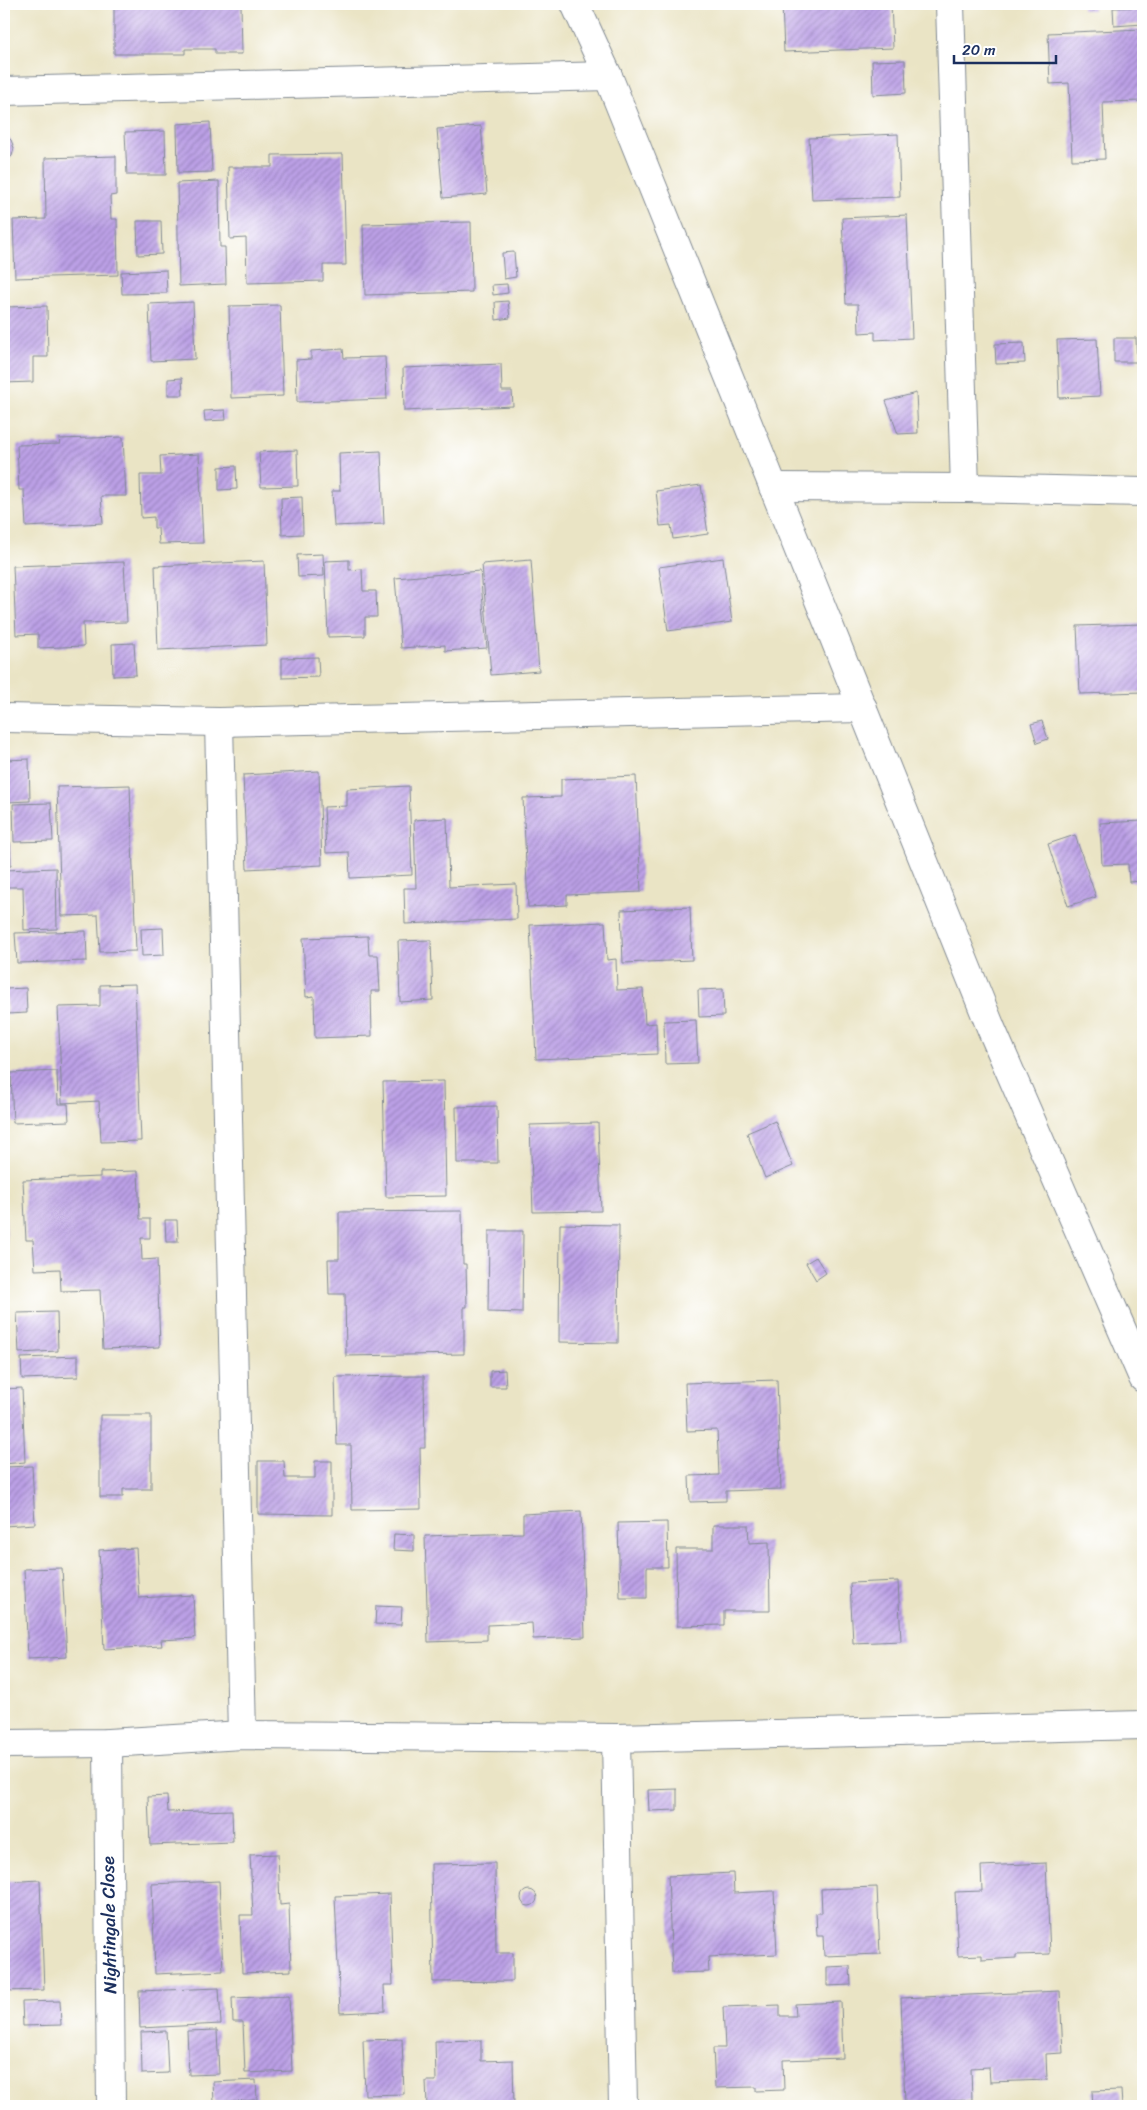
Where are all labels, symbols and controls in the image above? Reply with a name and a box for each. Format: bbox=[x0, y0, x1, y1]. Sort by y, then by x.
scale bar bbox=[954, 32, 1057, 64]
text: 20 m bbox=[962, 37, 996, 63]
street label: Nightingale Close bbox=[92, 1856, 126, 1994]

